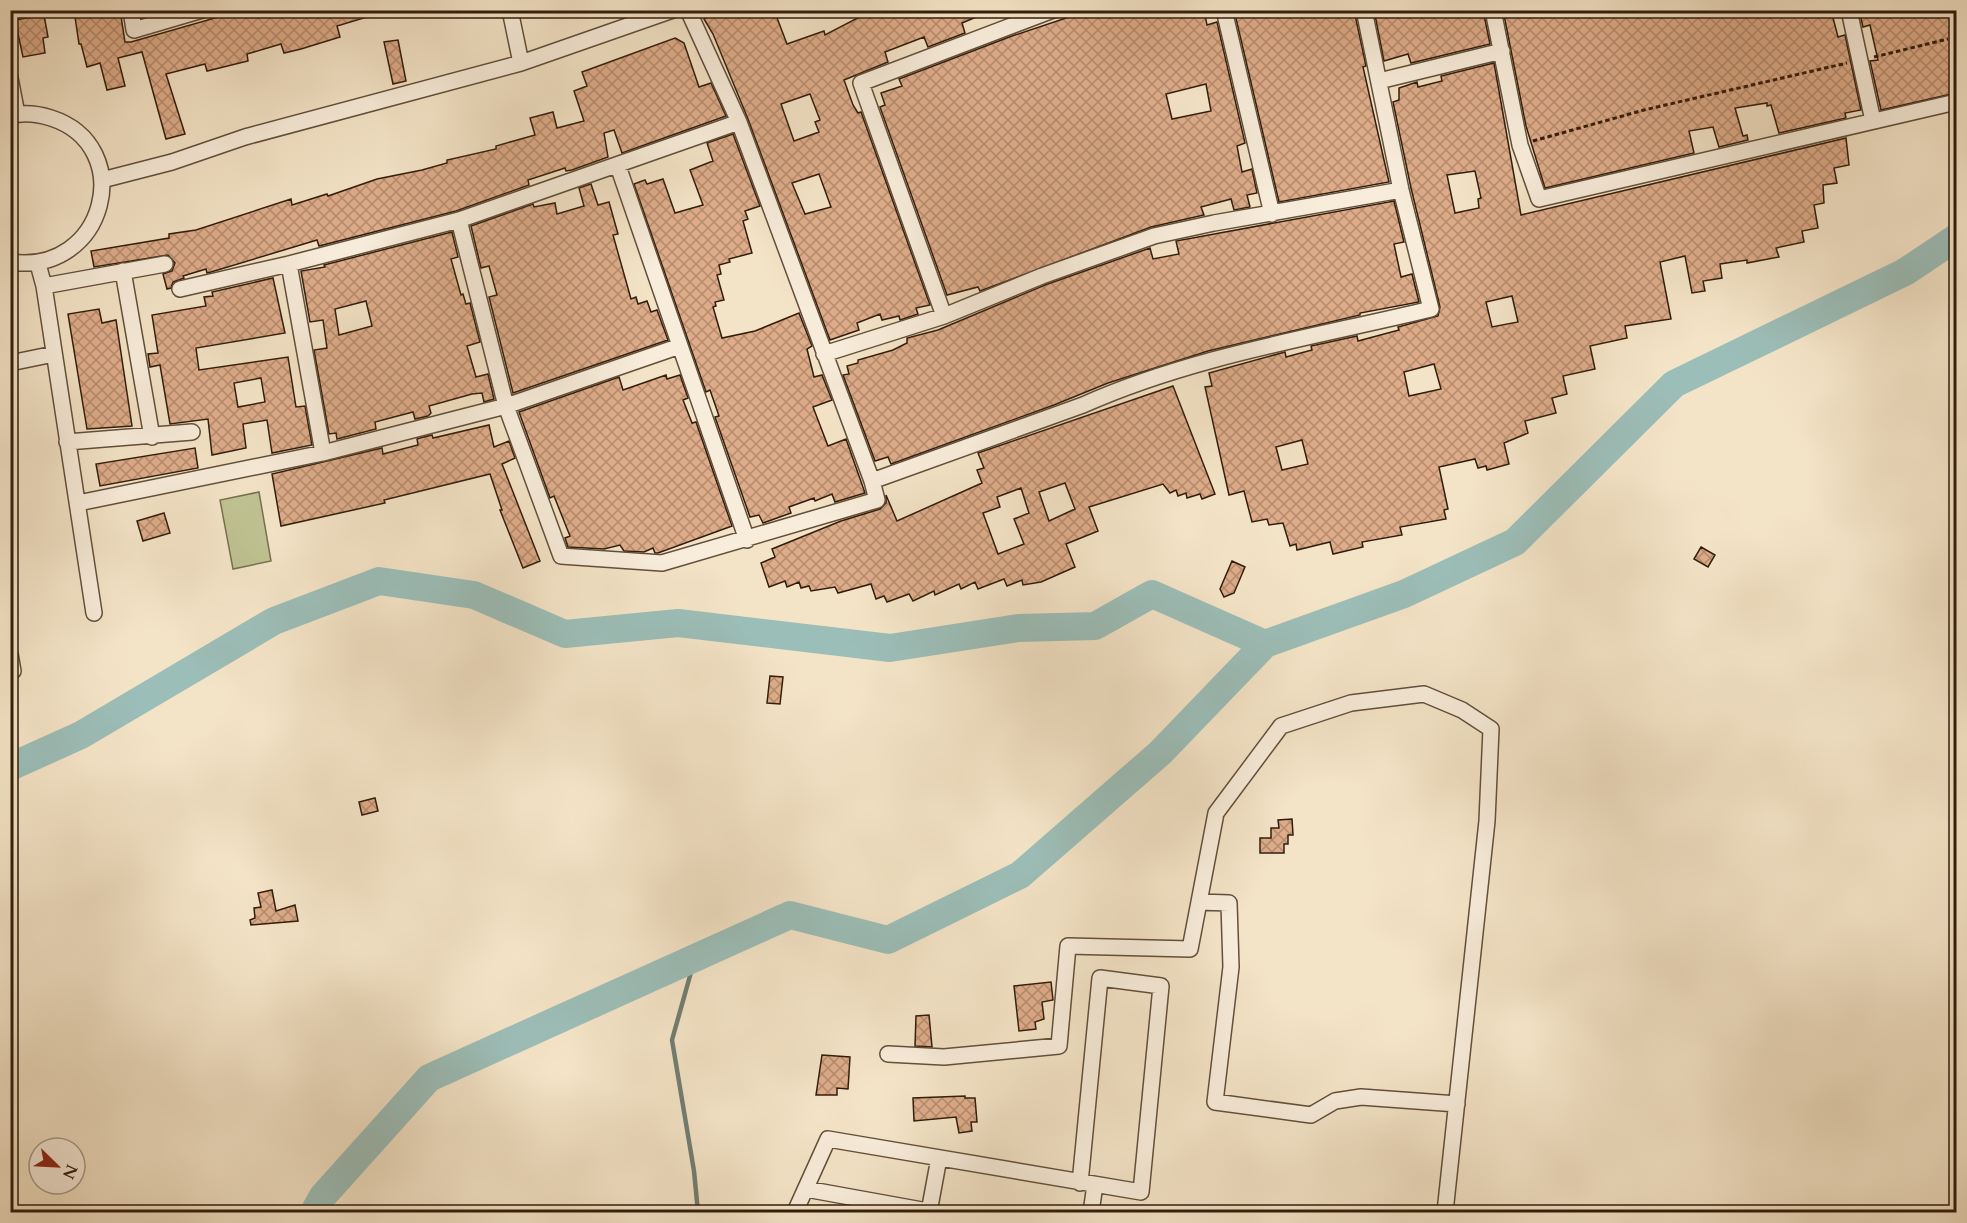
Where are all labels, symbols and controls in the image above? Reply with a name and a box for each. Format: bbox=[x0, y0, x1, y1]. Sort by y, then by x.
north arrow bbox=[27, 1136, 87, 1196]
text: N bbox=[57, 1161, 83, 1183]

